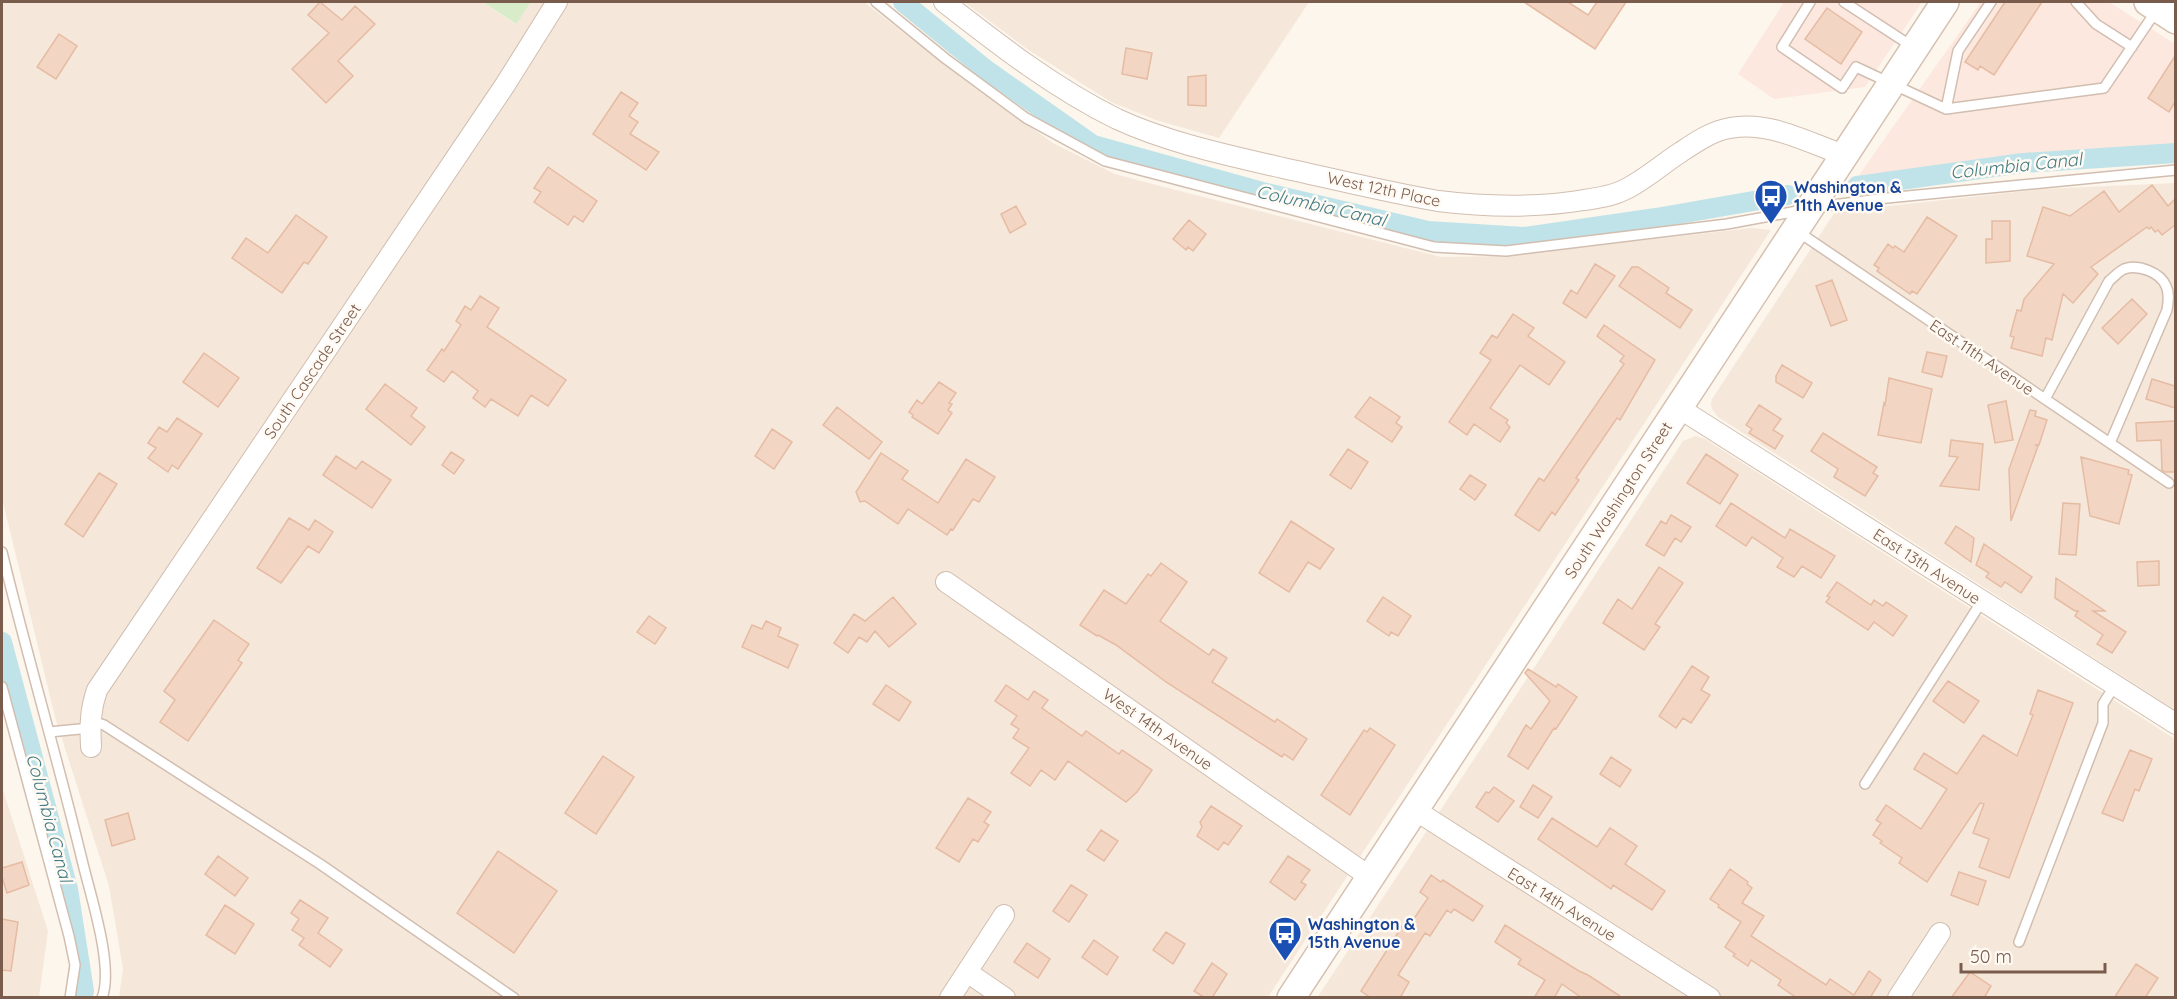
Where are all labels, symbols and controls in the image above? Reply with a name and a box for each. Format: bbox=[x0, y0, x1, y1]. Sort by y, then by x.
water label: Columbia Canal bbox=[1949, 147, 2085, 184]
street label: West 12th Place bbox=[1325, 167, 1443, 211]
place label: Washington & 11th Avenue bbox=[1794, 177, 1901, 215]
bus stop icon: Washington & 11th Avenue bbox=[1753, 178, 1789, 225]
water label: Columbia Canal bbox=[1254, 179, 1390, 232]
street label: South Cascade Street bbox=[259, 299, 365, 443]
street label: East 11th Avenue bbox=[1926, 315, 2038, 399]
street label: South Washington Street bbox=[1560, 418, 1676, 582]
street label: East 13th Avenue bbox=[1870, 524, 1984, 608]
street label: West 14th Avenue bbox=[1099, 684, 1217, 774]
water label: Columbia Canal bbox=[21, 751, 78, 886]
street label: East 14th Avenue bbox=[1504, 863, 1620, 945]
place label: Washington & 15th Avenue bbox=[1308, 914, 1415, 952]
bus stop icon: Washington & 15th Avenue bbox=[1267, 915, 1303, 962]
scale bar bbox=[1961, 936, 2105, 974]
text: 50 m bbox=[1970, 945, 2012, 968]

